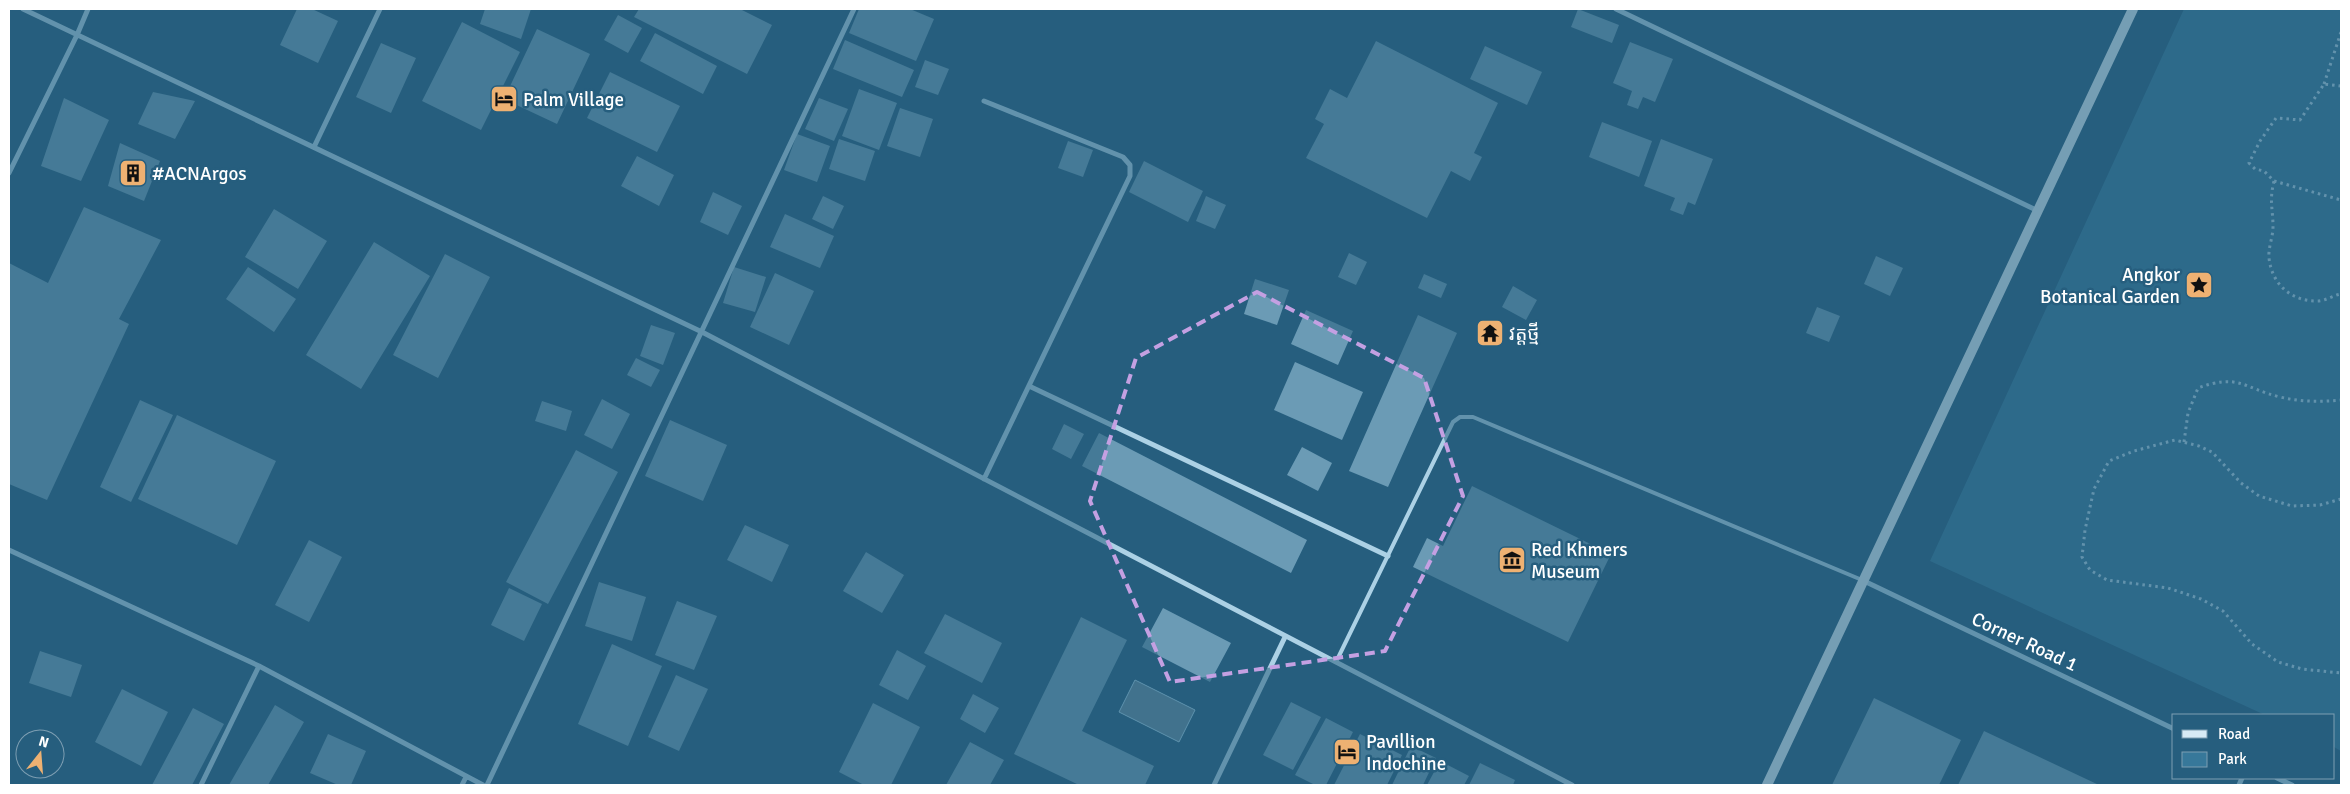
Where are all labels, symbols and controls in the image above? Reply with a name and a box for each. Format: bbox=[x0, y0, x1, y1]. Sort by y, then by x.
hotel icon: Palm Village bbox=[489, 84, 519, 114]
place label: Palm Village bbox=[523, 88, 624, 112]
building icon: #ACNArgos bbox=[118, 158, 148, 188]
place label: #ACNArgos bbox=[152, 162, 247, 186]
place label: Angkor Botanical Garden bbox=[2040, 263, 2180, 309]
place icon: Angkor Botanical Garden bbox=[2184, 270, 2214, 300]
temple icon: វត្តថ្មី bbox=[1475, 318, 1505, 348]
place label: វត្តថ្មី bbox=[1509, 322, 1539, 346]
place label: Red Khmers Museum bbox=[1531, 538, 1628, 584]
museum icon: Red Khmers Museum bbox=[1497, 545, 1527, 575]
street label: Corner Road 1 bbox=[1968, 607, 2081, 677]
legend bbox=[2172, 714, 2335, 779]
text: Road bbox=[2218, 725, 2250, 743]
north arrow bbox=[15, 729, 65, 779]
place label: Pavillion Indochine bbox=[1366, 730, 1446, 776]
text: N bbox=[37, 732, 51, 752]
hotel icon: Pavillion Indochine bbox=[1332, 737, 1362, 767]
text: Park bbox=[2218, 750, 2247, 768]

